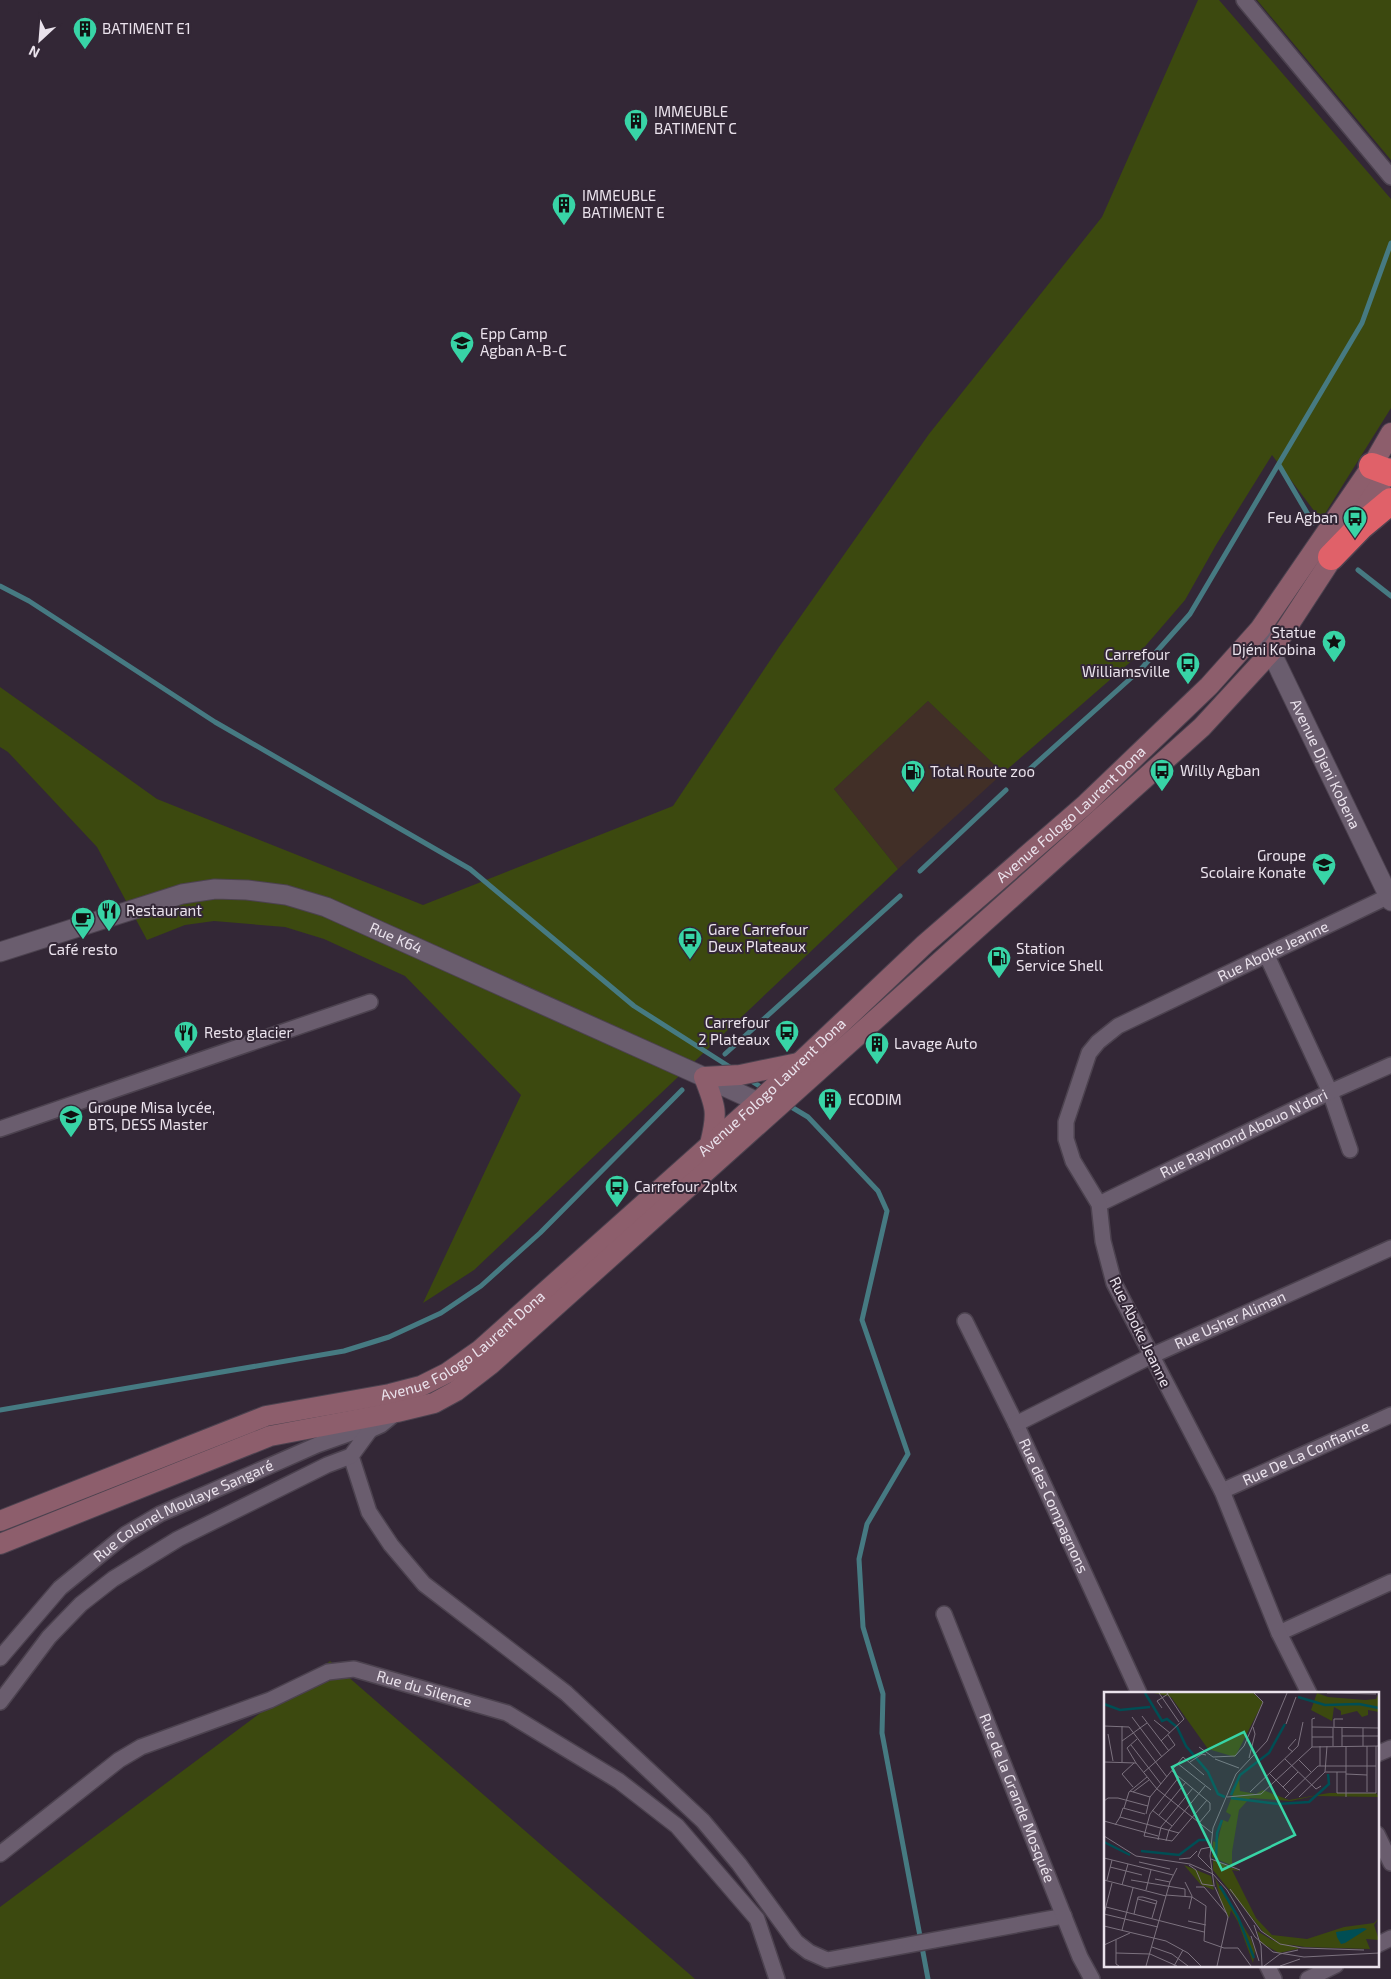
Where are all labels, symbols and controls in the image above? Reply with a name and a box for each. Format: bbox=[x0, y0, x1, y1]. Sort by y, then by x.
north arrow bbox=[15, 15, 65, 65]
building icon: BATIMENT E1 bbox=[72, 16, 98, 50]
place label: BATIMENT E1 bbox=[102, 19, 191, 37]
text: N bbox=[26, 42, 42, 62]
place label: IMMEUBLE BATIMENT C bbox=[654, 102, 737, 137]
building icon: IMMEUBLE BATIMENT C bbox=[623, 108, 649, 142]
place label: IMMEUBLE BATIMENT E bbox=[582, 186, 665, 221]
building icon: IMMEUBLE BATIMENT E bbox=[551, 192, 577, 226]
place label: Epp Camp Agban A-B-C bbox=[480, 324, 567, 359]
school or university icon: Epp Camp Agban A-B-C bbox=[449, 330, 475, 364]
bus stop icon: Feu Agban bbox=[1342, 505, 1368, 539]
place label: Feu Agban bbox=[1267, 508, 1338, 526]
place label: Statue Djéni Kobina bbox=[1232, 623, 1316, 659]
place icon: Statue Djéni Kobina bbox=[1321, 629, 1347, 663]
place label: Carrefour Williamsville bbox=[1082, 645, 1170, 680]
bus stop icon: Carrefour Williamsville bbox=[1175, 651, 1201, 685]
street label: Avenue Djeni Kobena bbox=[1287, 696, 1365, 832]
street label: Avenue Fologo Laurent Dona bbox=[992, 742, 1149, 886]
bus stop icon: Willy Agban bbox=[1149, 758, 1175, 792]
fuel station icon: Total Route zoo bbox=[900, 759, 926, 793]
place label: Willy Agban bbox=[1180, 761, 1260, 779]
place label: Total Route zoo bbox=[930, 762, 1035, 780]
place label: Groupe Scolaire Konate bbox=[1200, 846, 1306, 881]
school or university icon: Groupe Scolaire Konate bbox=[1311, 852, 1337, 886]
restaurant icon: Restaurant bbox=[96, 898, 122, 932]
place label: Restaurant bbox=[126, 901, 202, 919]
cafe icon: Café resto bbox=[70, 906, 96, 940]
street label: Rue Aboke Jeanne bbox=[1214, 916, 1331, 985]
street label: Rue K64 bbox=[367, 918, 425, 957]
place label: Gare Carrefour Deux Plateaux bbox=[708, 920, 808, 955]
bus stop icon: Gare Carrefour Deux Plateaux bbox=[677, 926, 703, 960]
place label: Station Service Shell bbox=[1016, 939, 1103, 974]
place label: Café resto bbox=[48, 940, 118, 958]
fuel station icon: Station Service Shell bbox=[986, 945, 1012, 979]
place label: Carrefour 2 Plateaux bbox=[698, 1013, 770, 1048]
street label: Avenue Fologo Laurent Dona bbox=[694, 1014, 849, 1159]
bus stop icon: Carrefour 2 Plateaux bbox=[774, 1019, 800, 1053]
restaurant icon: Resto glacier bbox=[173, 1020, 199, 1054]
place label: Resto glacier bbox=[204, 1023, 293, 1041]
building icon: Lavage Auto bbox=[864, 1031, 890, 1065]
place label: Lavage Auto bbox=[894, 1034, 978, 1052]
street label: Rue Raymond Abouo N'dori bbox=[1157, 1085, 1330, 1181]
building icon: ECODIM bbox=[817, 1087, 843, 1121]
place label: ECODIM bbox=[848, 1090, 902, 1108]
place label: Groupe Misa lycée, BTS, DESS Master bbox=[88, 1098, 215, 1133]
school or university icon: Groupe Misa lycée, BTS, DESS Master bbox=[58, 1104, 84, 1138]
bus stop icon: Carrefour 2pltx bbox=[604, 1174, 630, 1208]
place label: Carrefour 2pltx bbox=[634, 1177, 738, 1195]
street label: Rue Aboke Jeanne bbox=[1106, 1273, 1175, 1390]
street label: Avenue Fologo Laurent Dona bbox=[379, 1286, 548, 1404]
street label: Rue Usher Aliman bbox=[1171, 1287, 1288, 1352]
street label: Rue De La Confiance bbox=[1239, 1416, 1372, 1489]
street label: Rue des Compagnons bbox=[1016, 1435, 1093, 1576]
street label: Rue Colonel Moulaye Sangaré bbox=[89, 1455, 276, 1565]
street label: Rue du Silence bbox=[375, 1666, 474, 1710]
inset map bbox=[1104, 1692, 1378, 1966]
street label: Rue de la Grande Mosquée bbox=[976, 1711, 1060, 1885]

